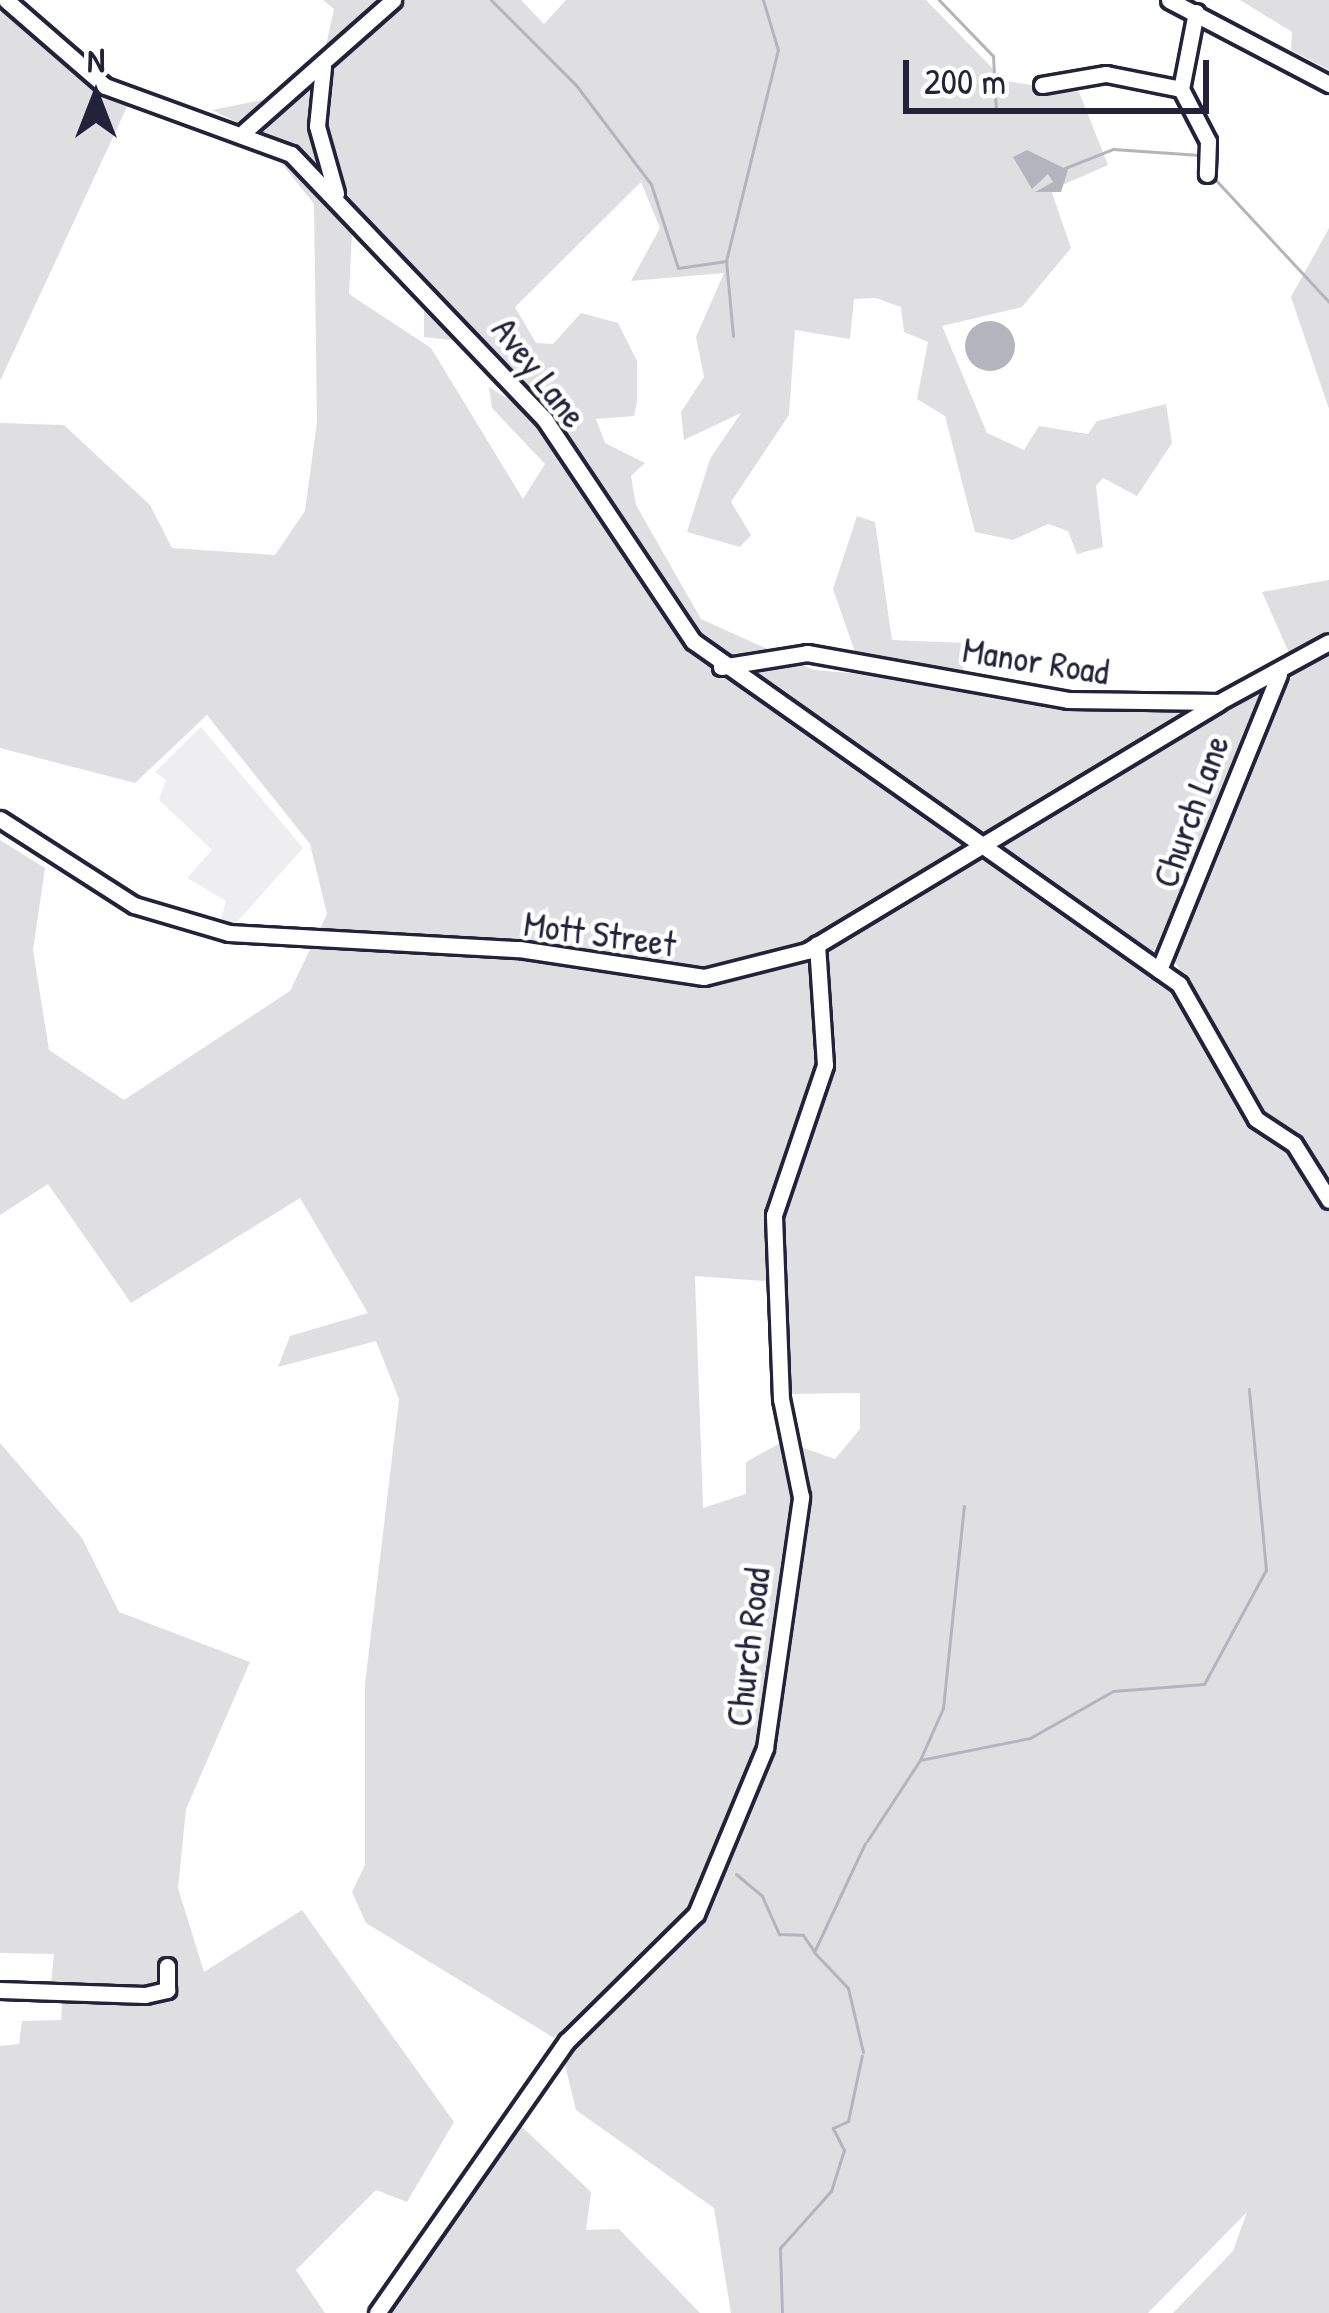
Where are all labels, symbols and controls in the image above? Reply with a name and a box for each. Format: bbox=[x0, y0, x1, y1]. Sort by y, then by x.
north arrow bbox=[36, 36, 156, 156]
scale bar bbox=[909, 36, 1215, 110]
text: N bbox=[87, 38, 105, 82]
text: 200 m bbox=[924, 56, 1006, 105]
street label: Avey Lane bbox=[484, 308, 596, 436]
street label: Manor Road bbox=[960, 627, 1112, 693]
street label: Church Lane bbox=[1143, 729, 1237, 893]
street label: Mott Street bbox=[521, 901, 679, 965]
street label: Church Road bbox=[716, 1565, 778, 1729]

